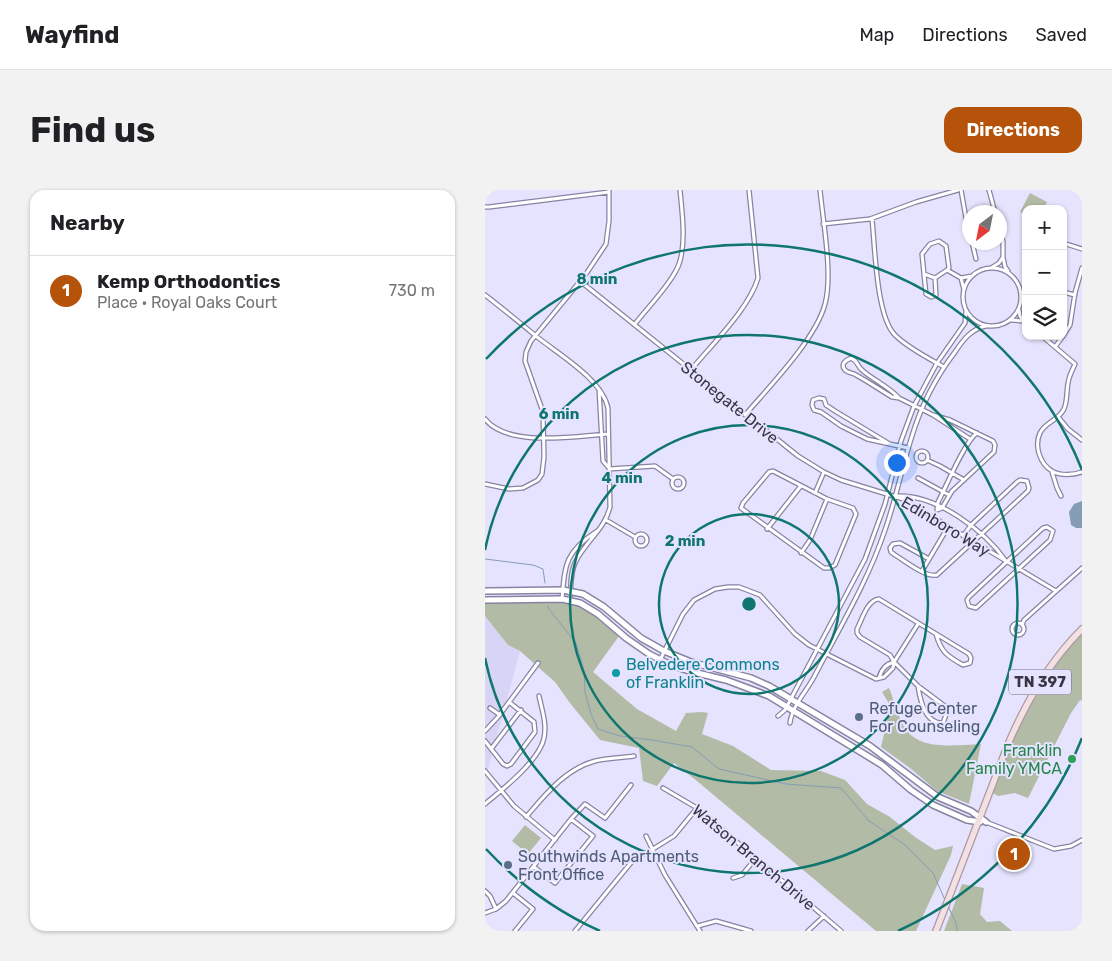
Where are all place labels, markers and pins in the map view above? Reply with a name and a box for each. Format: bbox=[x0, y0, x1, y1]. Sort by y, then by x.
centre of rings bbox=[740, 595, 758, 613]
place label: Belvedere Commons of Franklin bbox=[626, 655, 780, 692]
marker: Belvedere Commons of Franklin bbox=[610, 667, 622, 679]
place label: Refuge Center For Counseling bbox=[869, 699, 980, 736]
marker: Refuge Center For Counseling bbox=[853, 711, 865, 723]
place label: Franklin Family YMCA bbox=[966, 741, 1062, 778]
marker: Franklin Family YMCA bbox=[1066, 753, 1078, 765]
pin: 1 bbox=[998, 835, 1030, 873]
place label: Southwinds Apartments Front Office bbox=[518, 847, 699, 884]
marker: Southwinds Apartments Front Office bbox=[502, 859, 514, 871]

